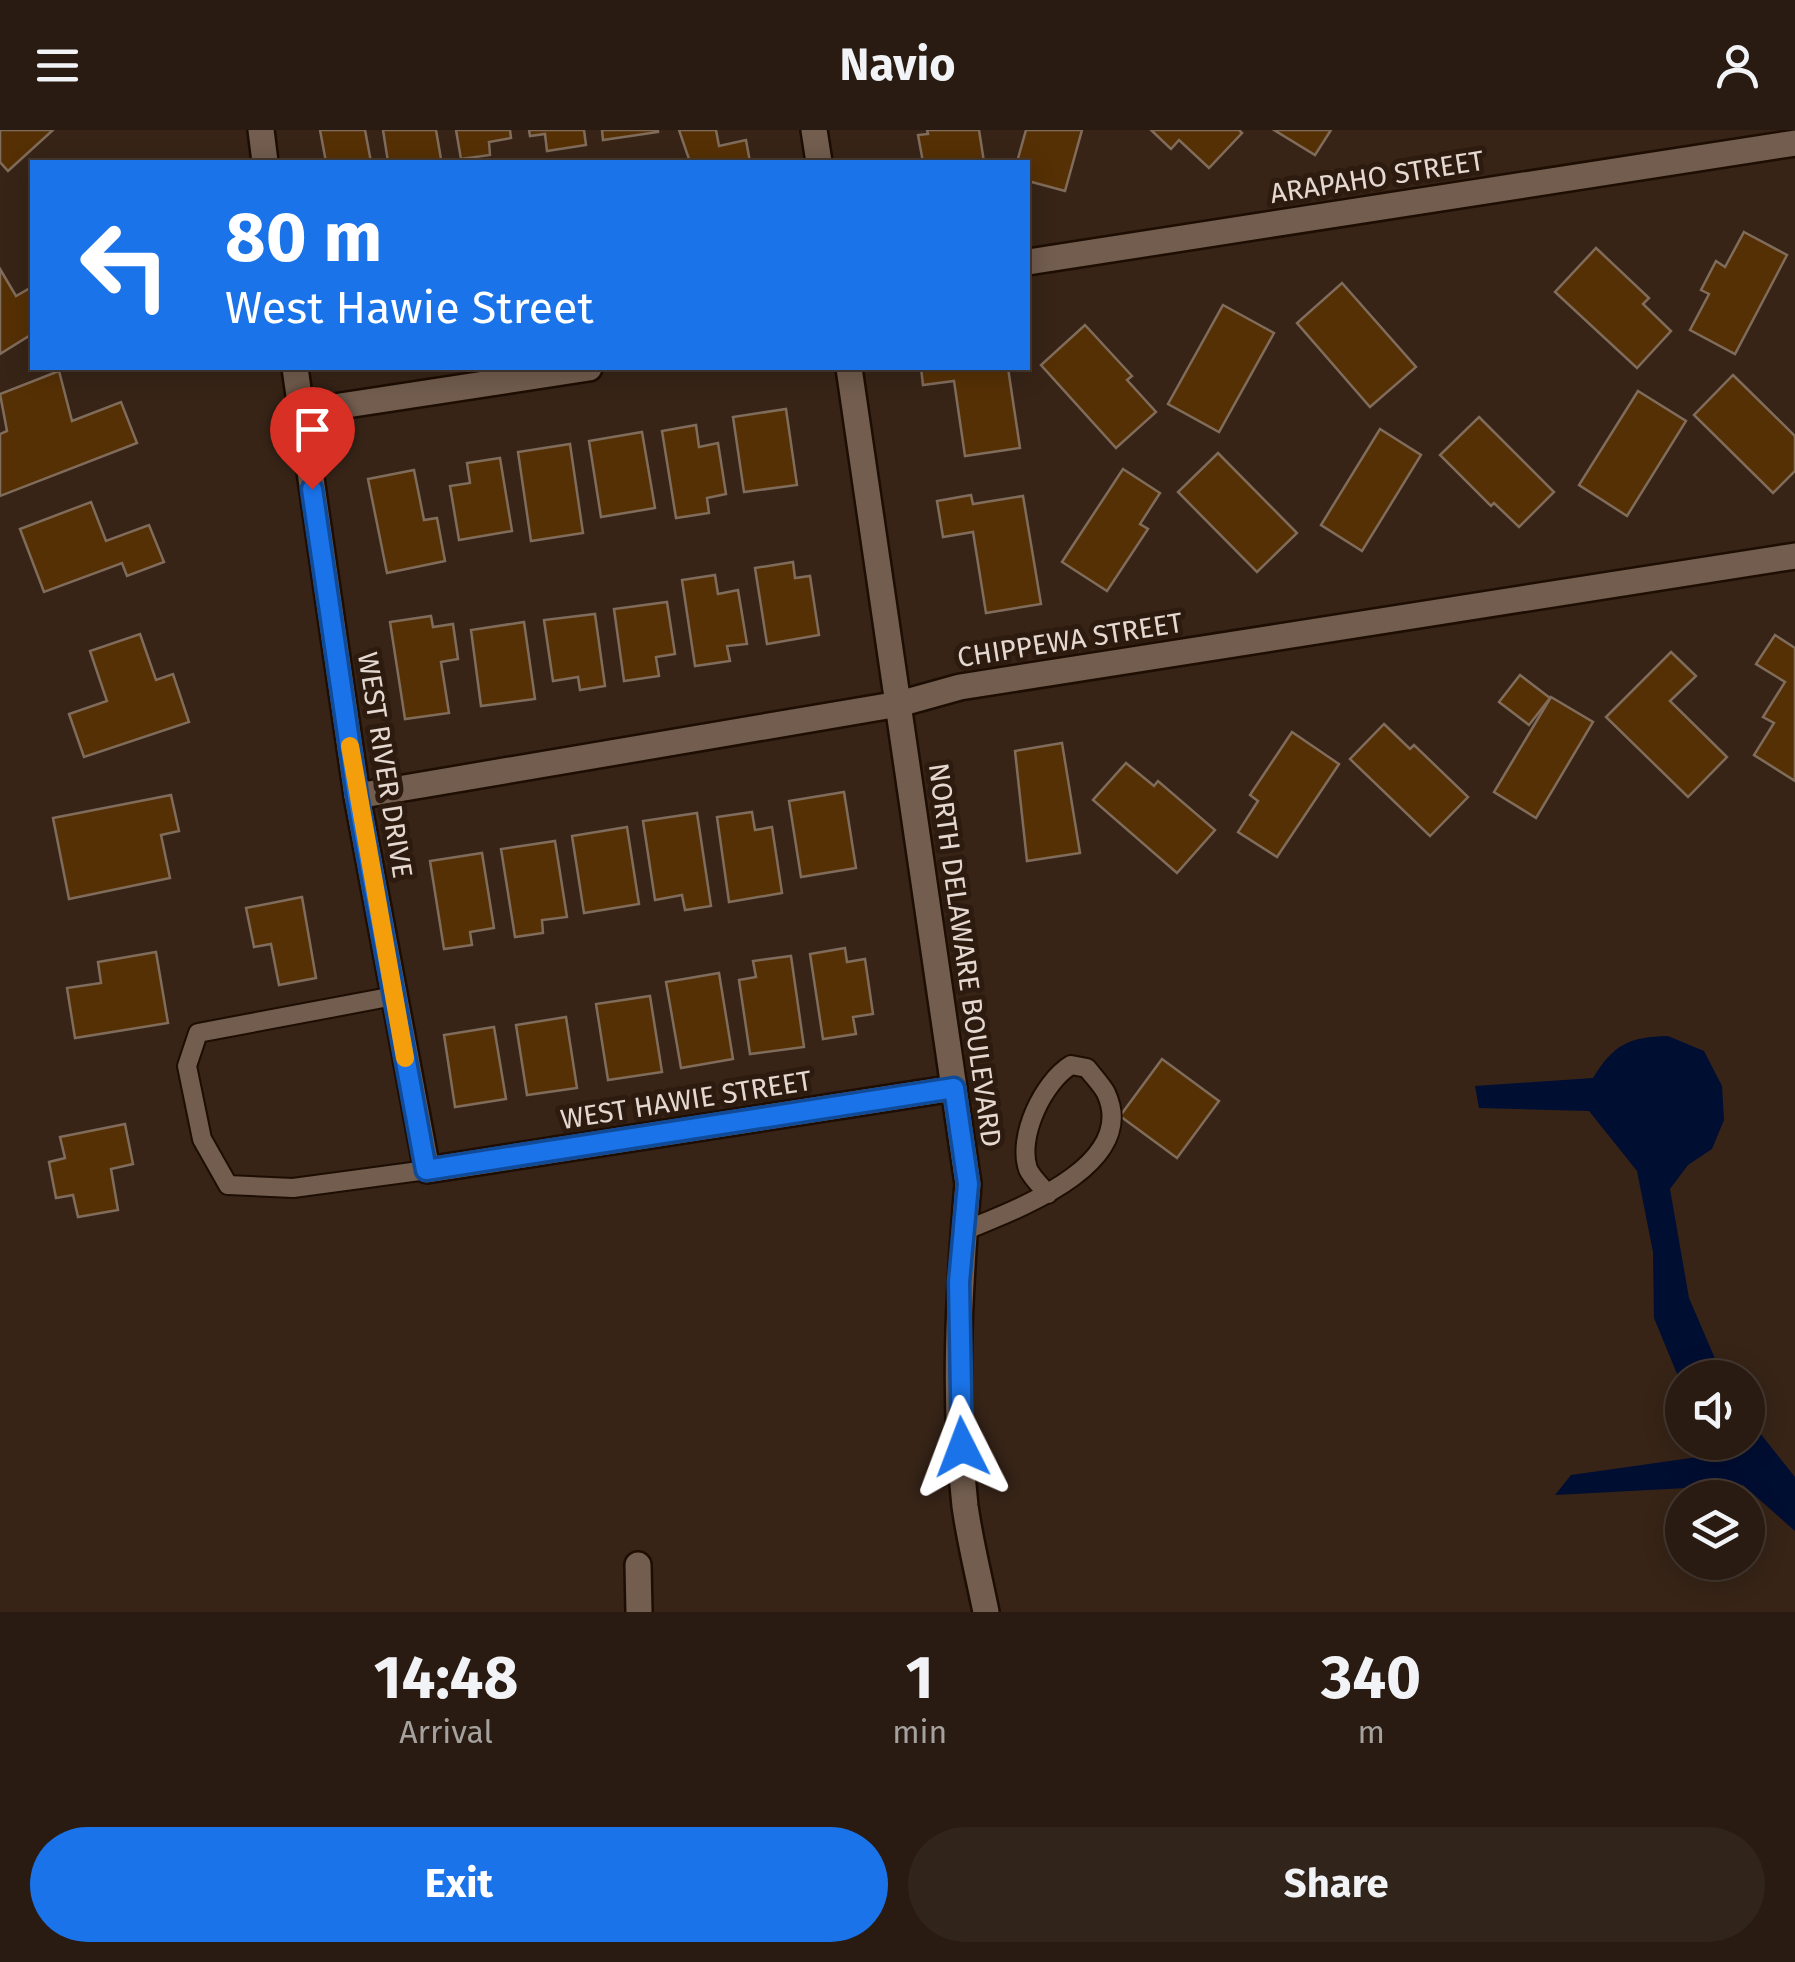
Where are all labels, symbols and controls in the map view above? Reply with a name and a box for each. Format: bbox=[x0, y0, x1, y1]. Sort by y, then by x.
icon: menu bbox=[30, 38, 85, 93]
text: Navio bbox=[840, 38, 955, 92]
icon: person bbox=[1710, 38, 1765, 93]
street label: ARAPAHO STREET bbox=[1268, 144, 1487, 210]
text: 80 m bbox=[225, 196, 382, 280]
icon: left bbox=[60, 200, 190, 330]
text: West Hawie Street bbox=[225, 281, 594, 335]
pin bbox=[270, 387, 355, 490]
icon: arrive bbox=[285, 402, 340, 457]
street label: CHIPPEWA STREET bbox=[955, 606, 1185, 674]
street label: WEST RIVER DRIVE bbox=[351, 650, 419, 880]
street label: NORTH DELAWARE BOULEVARD bbox=[922, 761, 1008, 1149]
street label: WEST HAWIE STREET bbox=[558, 1064, 814, 1136]
map controls bbox=[1665, 1360, 1765, 1580]
button: sound bbox=[1665, 1360, 1765, 1460]
position arrow bbox=[910, 1395, 1014, 1499]
button: layers bbox=[1665, 1480, 1765, 1580]
text: 14:48 bbox=[374, 1642, 518, 1714]
text: 1 bbox=[906, 1642, 934, 1714]
text: 340 bbox=[1321, 1642, 1421, 1714]
text: Arrival bbox=[399, 1713, 493, 1751]
text: min bbox=[892, 1713, 947, 1751]
text: m bbox=[1357, 1713, 1385, 1751]
button: Exit bbox=[30, 1827, 888, 1942]
button: Share bbox=[908, 1827, 1765, 1942]

